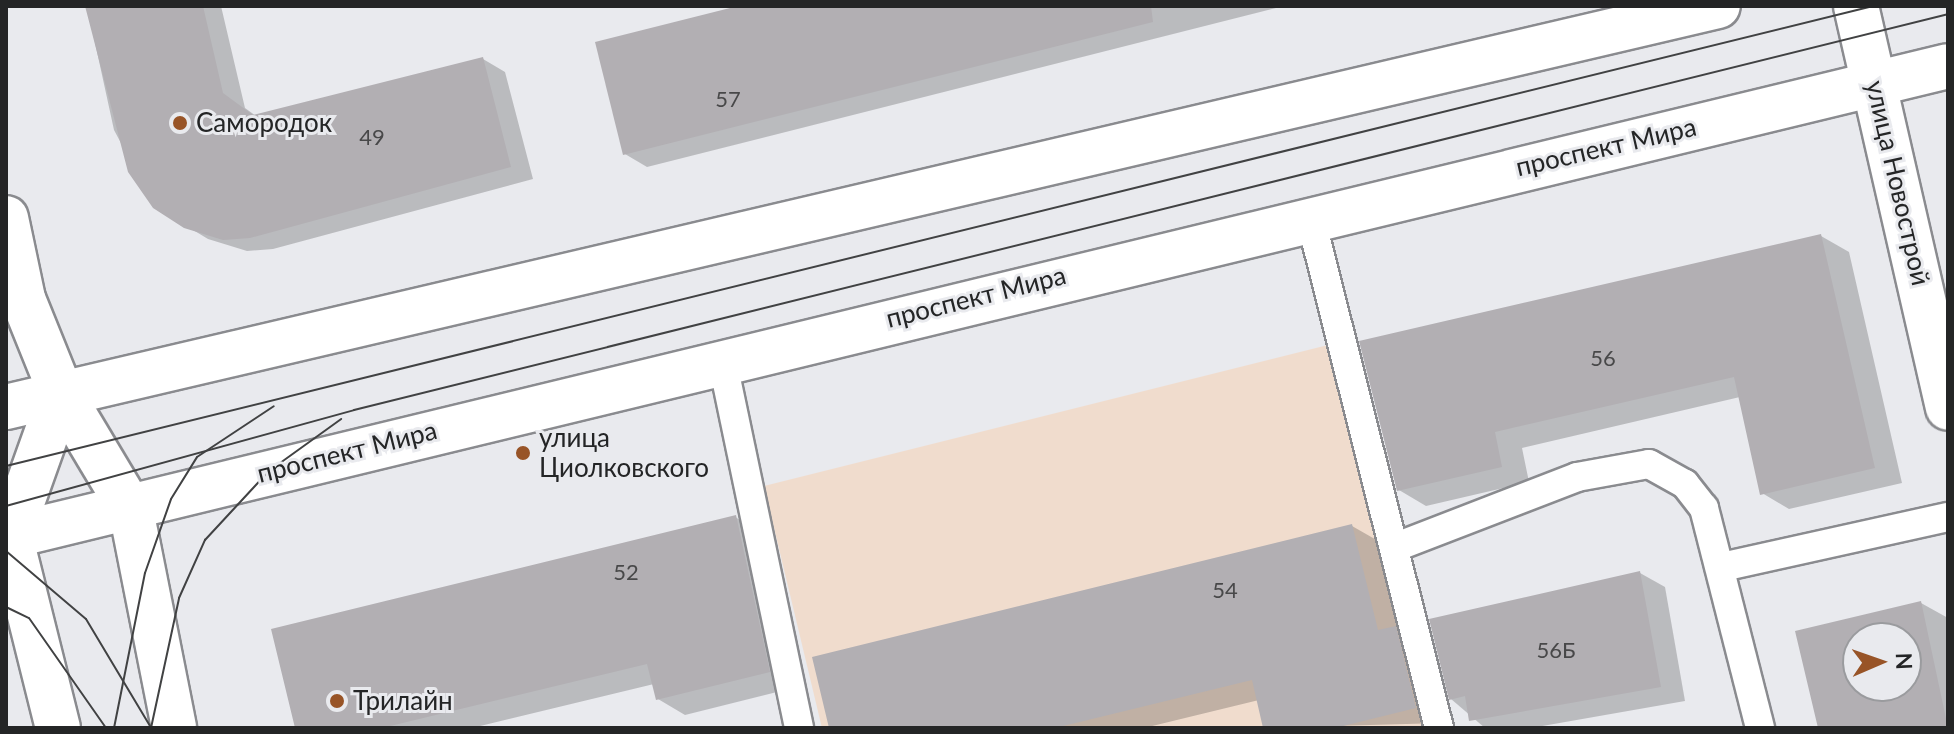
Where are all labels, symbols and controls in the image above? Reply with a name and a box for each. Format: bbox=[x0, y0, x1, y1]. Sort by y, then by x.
street label: улица Новострой bbox=[1859, 78, 1937, 288]
house number: 57 bbox=[715, 86, 741, 112]
place label: Самородок bbox=[196, 107, 332, 139]
street label: проспект Мира bbox=[1513, 111, 1699, 183]
marker: Самородок bbox=[171, 114, 189, 132]
house number: 49 bbox=[359, 124, 385, 150]
street label: проспект Мира bbox=[883, 260, 1069, 334]
house number: 56 bbox=[1590, 345, 1616, 371]
street label: проспект Мира bbox=[254, 415, 440, 489]
place label: улица Циолковского bbox=[539, 422, 709, 484]
marker: улица Циолковского bbox=[514, 444, 532, 462]
house number: 52 bbox=[613, 559, 639, 585]
house number: 54 bbox=[1212, 577, 1238, 603]
north arrow bbox=[1842, 622, 1922, 702]
house number: 56Б bbox=[1536, 637, 1576, 663]
text: N bbox=[1891, 652, 1918, 670]
place label: Трилайн bbox=[353, 685, 453, 717]
marker: Трилайн bbox=[328, 692, 346, 710]

